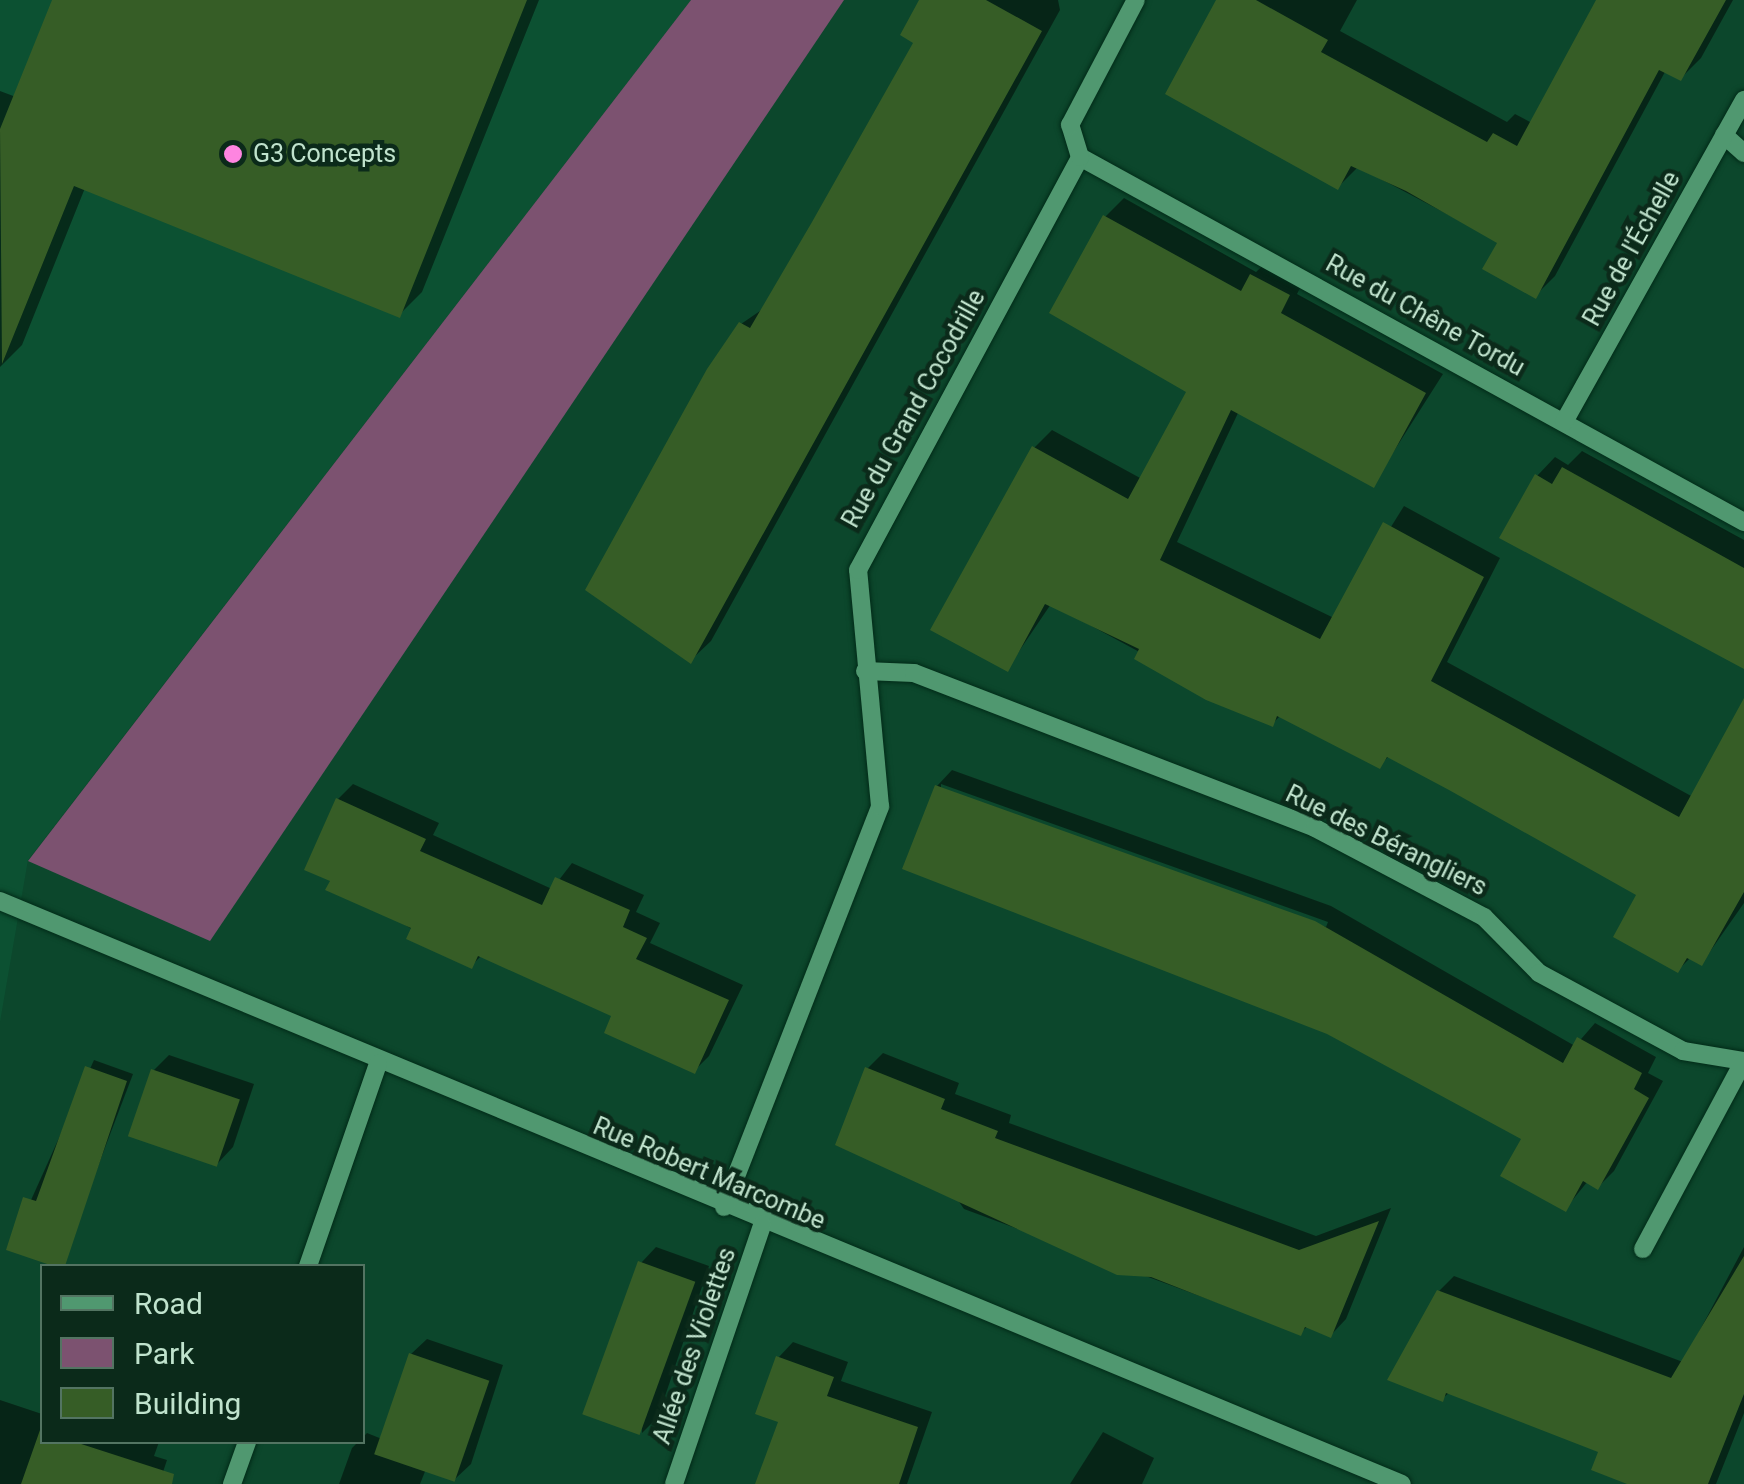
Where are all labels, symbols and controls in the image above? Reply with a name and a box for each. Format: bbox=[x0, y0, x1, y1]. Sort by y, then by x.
place label: G3 Concepts bbox=[253, 139, 396, 169]
marker: G3 Concepts bbox=[222, 143, 244, 165]
street label: Rue de l'Échelle bbox=[1577, 166, 1687, 332]
street label: Rue du Chêne Tordu bbox=[1320, 249, 1530, 383]
street label: Rue du Grand Cocodrille bbox=[836, 285, 992, 533]
street label: Rue des Bérangliers bbox=[1280, 779, 1492, 903]
street label: Rue Robert Marcombe bbox=[588, 1111, 830, 1237]
street label: Allée des Violettes bbox=[647, 1244, 743, 1448]
legend bbox=[40, 1264, 365, 1444]
text: Road bbox=[134, 1286, 203, 1321]
text: Park bbox=[134, 1336, 194, 1371]
text: Building bbox=[134, 1386, 241, 1421]

